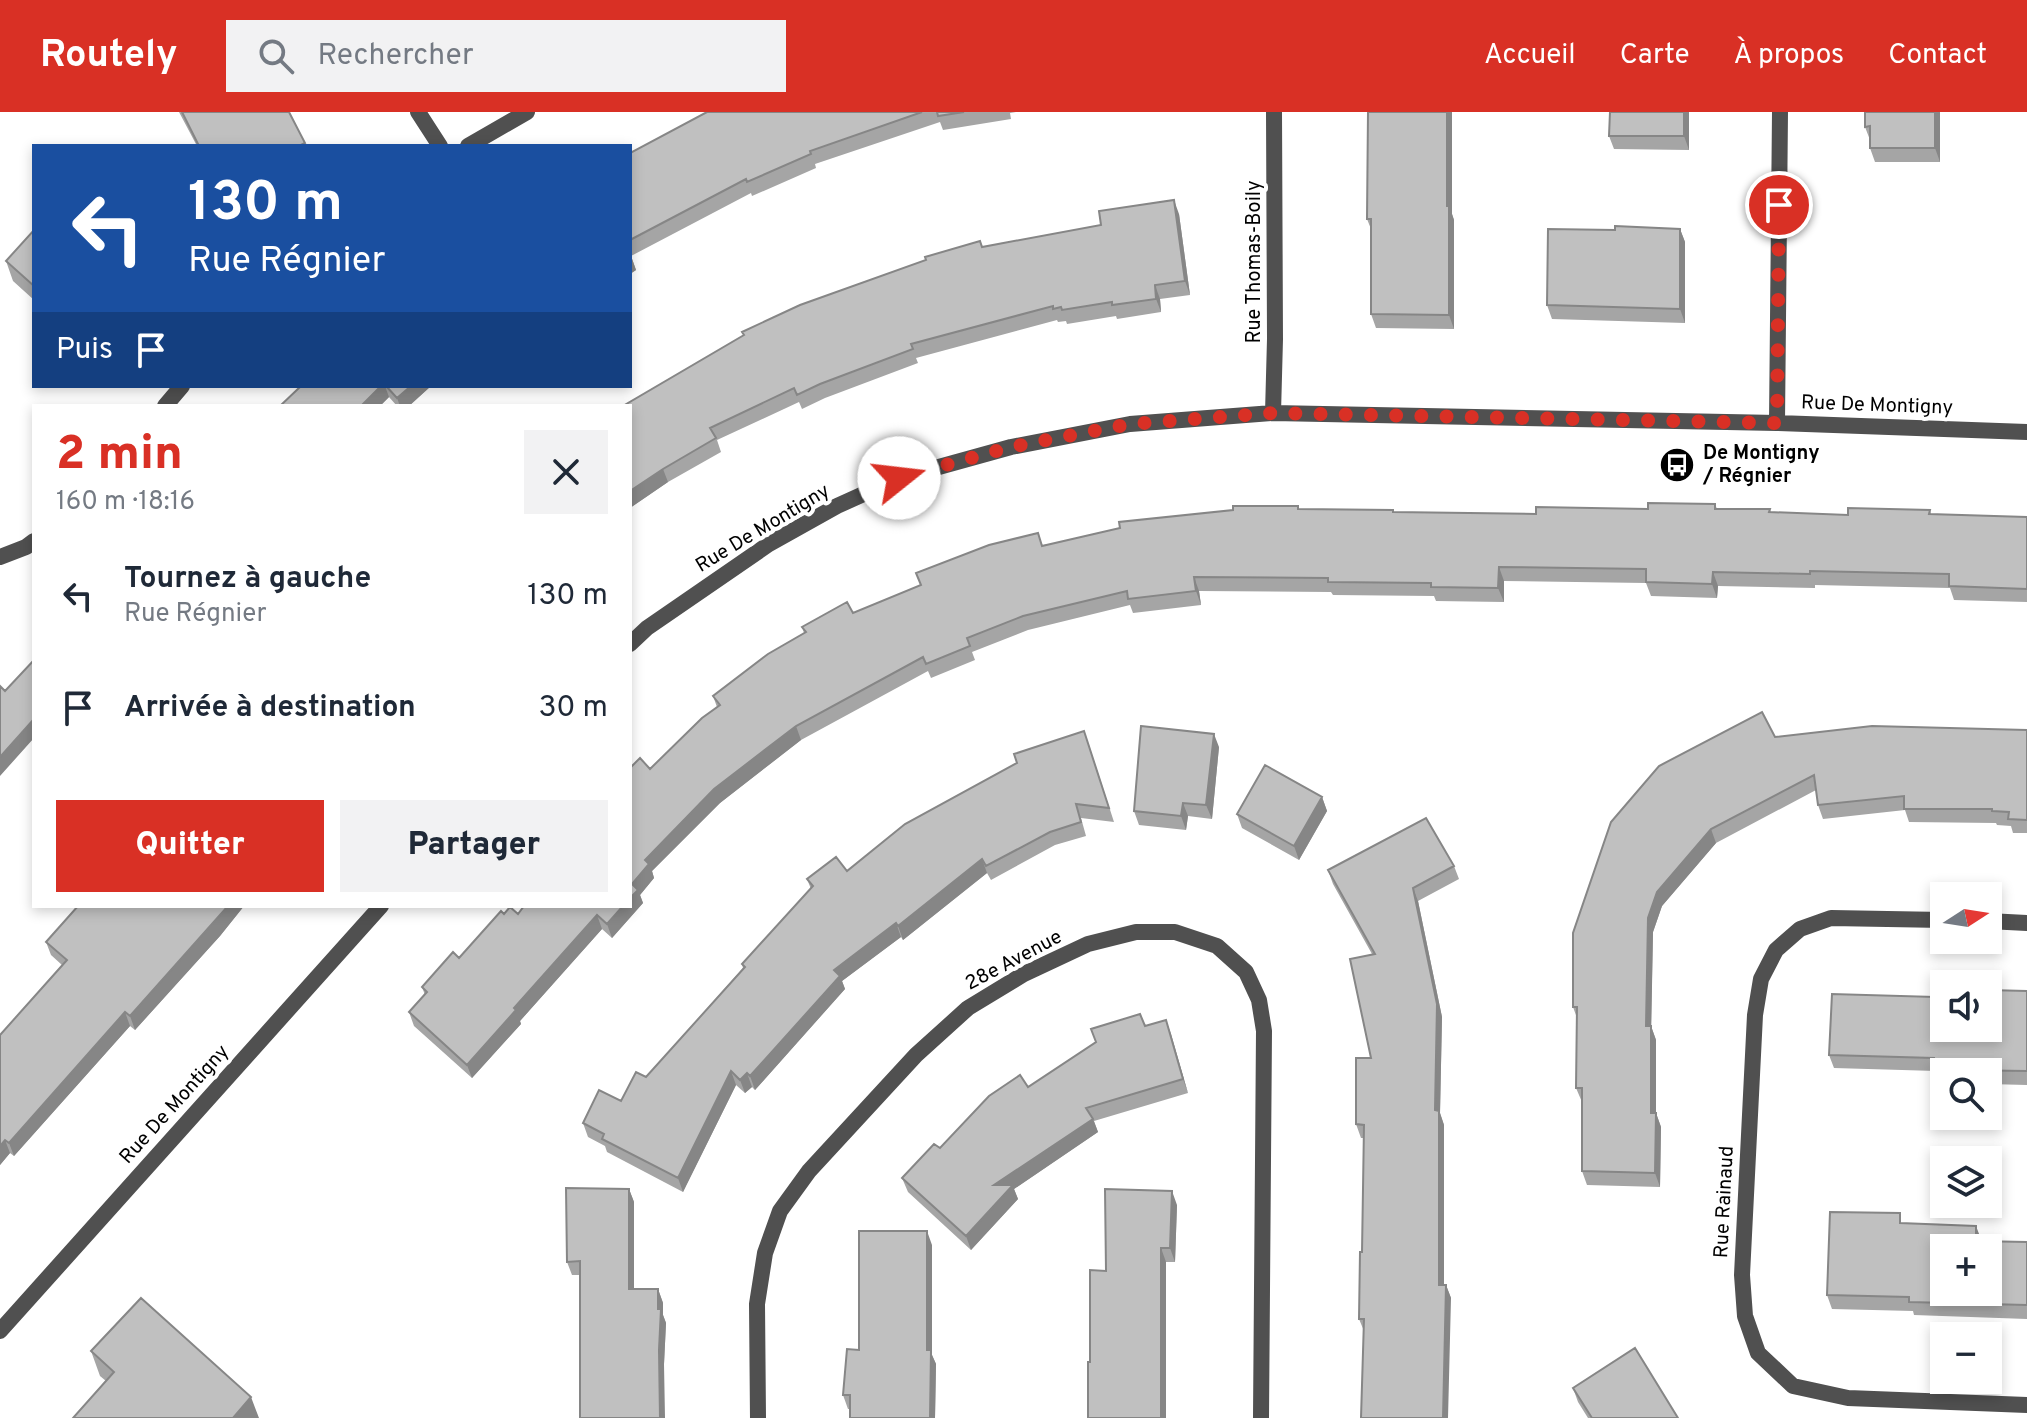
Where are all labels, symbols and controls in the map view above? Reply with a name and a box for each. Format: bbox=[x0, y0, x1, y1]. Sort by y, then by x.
search box bbox=[226, 20, 786, 92]
text: Routely bbox=[40, 32, 178, 81]
icon: search bbox=[254, 34, 298, 78]
text: Rechercher bbox=[318, 38, 474, 75]
text: Accueil bbox=[1484, 38, 1576, 74]
text: Carte bbox=[1620, 38, 1690, 74]
text: À propos bbox=[1734, 38, 1844, 74]
text: Contact bbox=[1888, 38, 1987, 74]
text: 130 m bbox=[188, 170, 343, 240]
pin bbox=[1745, 171, 1813, 239]
icon: left bbox=[56, 176, 160, 280]
street label: Rue Thomas-Boily bbox=[1242, 180, 1268, 344]
icon: arrive bbox=[1757, 183, 1801, 227]
text: Rue Régnier bbox=[188, 239, 385, 285]
icon: arrive bbox=[129, 328, 173, 372]
text: Puis bbox=[56, 332, 113, 369]
street label: Rue De Montigny bbox=[1801, 390, 1953, 422]
text: 2 min bbox=[56, 426, 183, 486]
button: close bbox=[524, 430, 608, 514]
position arrow bbox=[857, 436, 941, 520]
place label: De Montigny / Régnier bbox=[1702, 441, 1820, 490]
bus stop icon: De Montigny / Régnier bbox=[1658, 446, 1696, 484]
street label: Rue De Montigny bbox=[691, 479, 835, 579]
text: 160 m · 18:16 bbox=[56, 486, 195, 519]
text: Tournez à gauche bbox=[124, 561, 371, 598]
icon: left bbox=[56, 574, 100, 618]
text: 130 m bbox=[527, 578, 608, 615]
text: Rue Régnier bbox=[124, 598, 267, 631]
icon: arrive bbox=[56, 686, 100, 730]
text: Arrivée à destination bbox=[124, 690, 416, 727]
text: 30 m bbox=[539, 690, 608, 727]
button: Quitter bbox=[56, 800, 324, 892]
button: Partager bbox=[340, 800, 608, 892]
north arrow bbox=[1930, 882, 2002, 954]
map controls bbox=[1930, 882, 2002, 1394]
street label: 28e Avenue bbox=[961, 925, 1067, 997]
button: sound bbox=[1930, 970, 2002, 1042]
street label: Rue De Montigny bbox=[114, 1040, 236, 1170]
button: search bbox=[1930, 1058, 2002, 1130]
street label: Rue Rainaud bbox=[1709, 1145, 1741, 1259]
button: layers bbox=[1930, 1146, 2002, 1218]
button: + bbox=[1930, 1234, 2002, 1306]
button: − bbox=[1930, 1322, 2002, 1394]

